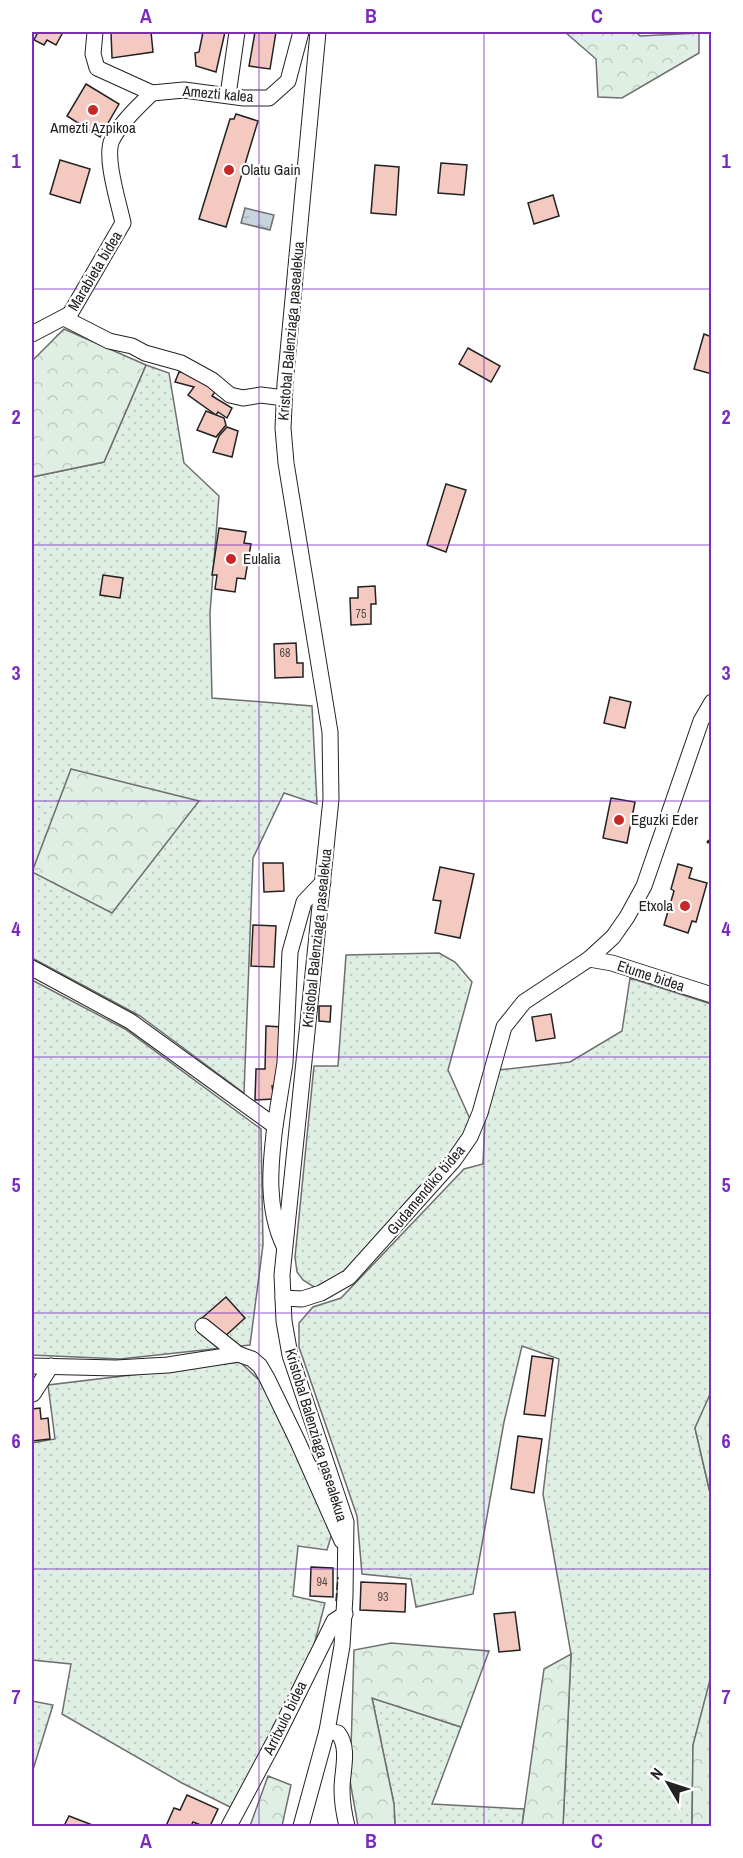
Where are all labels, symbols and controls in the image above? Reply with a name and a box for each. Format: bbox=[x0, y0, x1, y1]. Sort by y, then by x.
text: A bbox=[140, 2, 152, 29]
text: B bbox=[365, 2, 377, 29]
text: C bbox=[591, 2, 603, 29]
street label: Amezti kalea bbox=[181, 80, 255, 107]
marker: Amezti Azpikoa bbox=[86, 103, 100, 117]
place label: Amezti Azpikoa bbox=[49, 117, 136, 138]
text: 1 bbox=[11, 147, 21, 174]
text: 1 bbox=[721, 147, 731, 174]
place label: Olatu Gain bbox=[241, 159, 301, 180]
marker: Olatu Gain bbox=[222, 163, 236, 177]
street label: Marabieta bidea bbox=[62, 227, 127, 315]
street label: Kristobal Balenziaga pasealekua bbox=[272, 240, 309, 421]
text: 2 bbox=[11, 403, 21, 430]
text: 2 bbox=[721, 403, 731, 430]
place label: Eulalia bbox=[243, 548, 281, 569]
marker: Eulalia bbox=[224, 552, 238, 566]
house number: 75 bbox=[356, 606, 367, 622]
house number: 68 bbox=[280, 645, 290, 661]
text: 3 bbox=[11, 659, 21, 686]
text: 3 bbox=[721, 659, 731, 686]
place label: Eguzki Eder bbox=[631, 809, 698, 830]
marker: Eguzki Eder bbox=[612, 813, 626, 827]
street label: Kristobal Balenziaga pasealekua bbox=[297, 847, 336, 1028]
place label: Etxola bbox=[639, 895, 673, 916]
marker: Etxola bbox=[678, 899, 692, 913]
text: 4 bbox=[11, 915, 21, 942]
text: 4 bbox=[721, 915, 731, 942]
street label: Etume bidea bbox=[615, 955, 688, 996]
street label: Gudamendiko bidea bbox=[382, 1140, 470, 1239]
text: 5 bbox=[11, 1171, 21, 1198]
text: 5 bbox=[721, 1171, 731, 1198]
street label: Kristobal Balenziaga pasealekua bbox=[280, 1346, 353, 1524]
text: 6 bbox=[11, 1427, 21, 1454]
text: 6 bbox=[721, 1427, 731, 1454]
house number: 94 bbox=[317, 1574, 328, 1590]
house number: 93 bbox=[378, 1589, 388, 1605]
street label: Arritxulo bidea bbox=[257, 1677, 312, 1759]
text: 7 bbox=[11, 1683, 21, 1710]
text: 7 bbox=[721, 1683, 731, 1710]
north arrow bbox=[638, 1753, 698, 1813]
text: N bbox=[645, 1763, 668, 1784]
text: A bbox=[140, 1827, 152, 1854]
text: B bbox=[365, 1827, 377, 1854]
text: C bbox=[591, 1827, 603, 1854]

